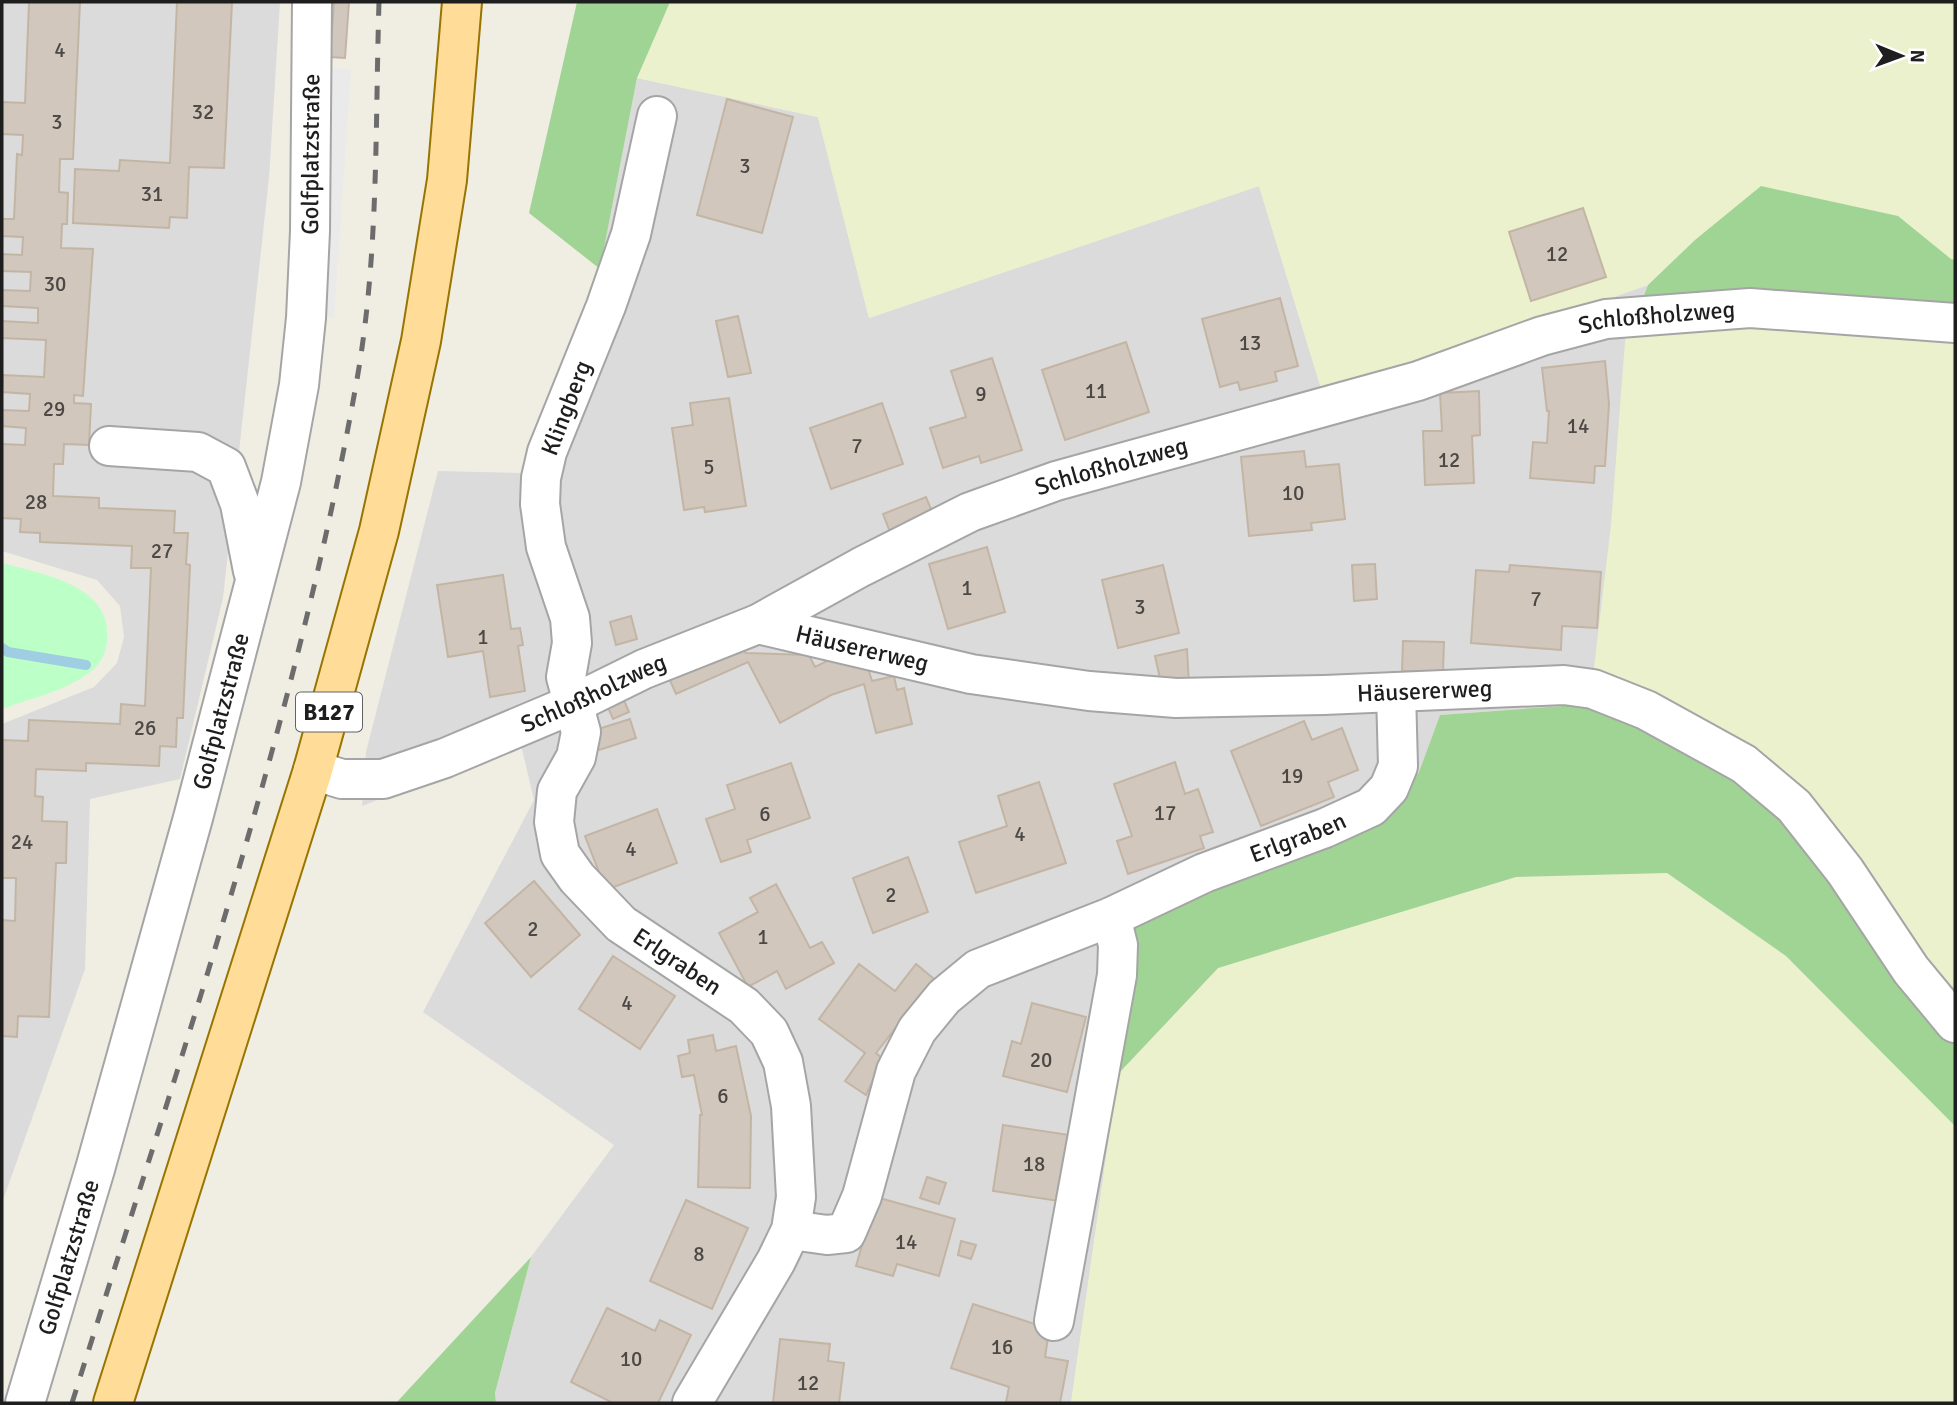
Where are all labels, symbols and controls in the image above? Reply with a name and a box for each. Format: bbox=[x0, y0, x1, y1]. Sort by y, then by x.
north arrow bbox=[1866, 21, 1936, 91]
house number: 4 bbox=[54, 37, 66, 63]
text: N bbox=[1905, 49, 1929, 63]
street label: Golfplatzstraße bbox=[295, 74, 326, 235]
house number: 32 bbox=[192, 99, 214, 125]
house number: 3 bbox=[51, 109, 63, 135]
house number: 3 bbox=[739, 153, 751, 179]
house number: 31 bbox=[141, 181, 163, 207]
house number: 12 bbox=[1546, 241, 1568, 267]
house number: 30 bbox=[44, 271, 66, 297]
street label: Schloßholzweg bbox=[1575, 294, 1736, 341]
house number: 13 bbox=[1239, 330, 1261, 356]
street label: Klingberg bbox=[534, 356, 598, 460]
house number: 11 bbox=[1085, 378, 1107, 404]
house number: 9 bbox=[975, 381, 987, 407]
house number: 29 bbox=[43, 396, 65, 422]
house number: 14 bbox=[1567, 413, 1589, 439]
street label: Schloßholzweg bbox=[1031, 430, 1191, 502]
house number: 7 bbox=[851, 433, 863, 459]
house number: 12 bbox=[1438, 447, 1460, 473]
house number: 5 bbox=[703, 454, 715, 480]
house number: 10 bbox=[1282, 480, 1304, 506]
house number: 28 bbox=[25, 489, 47, 515]
house number: 27 bbox=[151, 538, 173, 564]
house number: 1 bbox=[961, 575, 973, 601]
house number: 7 bbox=[1530, 586, 1542, 612]
house number: 3 bbox=[1134, 594, 1146, 620]
street label: Häusererweg bbox=[793, 618, 932, 679]
house number: 1 bbox=[477, 624, 489, 650]
street label: Golfplatzstraße bbox=[186, 630, 256, 793]
street label: Schloßholzweg bbox=[516, 647, 671, 739]
street label: Häusererweg bbox=[1356, 673, 1493, 709]
road number: B127 bbox=[296, 692, 362, 732]
house number: 26 bbox=[134, 715, 156, 741]
house number: 19 bbox=[1281, 763, 1303, 789]
house number: 17 bbox=[1154, 800, 1176, 826]
house number: 6 bbox=[759, 801, 771, 827]
street label: Erlgraben bbox=[1246, 805, 1351, 870]
house number: 4 bbox=[1014, 821, 1026, 847]
house number: 24 bbox=[11, 829, 33, 855]
house number: 4 bbox=[625, 836, 637, 862]
house number: 2 bbox=[885, 882, 897, 908]
house number: 2 bbox=[527, 916, 539, 942]
street label: Erlgraben bbox=[627, 921, 727, 1002]
house number: 1 bbox=[757, 924, 769, 950]
house number: 4 bbox=[621, 990, 633, 1016]
house number: 20 bbox=[1030, 1047, 1052, 1073]
house number: 6 bbox=[717, 1083, 729, 1109]
house number: 18 bbox=[1023, 1151, 1045, 1177]
street label: Golfplatzstraße bbox=[31, 1176, 106, 1339]
house number: 14 bbox=[895, 1229, 917, 1255]
house number: 8 bbox=[693, 1241, 705, 1267]
house number: 16 bbox=[991, 1334, 1013, 1360]
house number: 10 bbox=[620, 1346, 642, 1372]
house number: 12 bbox=[797, 1370, 819, 1396]

